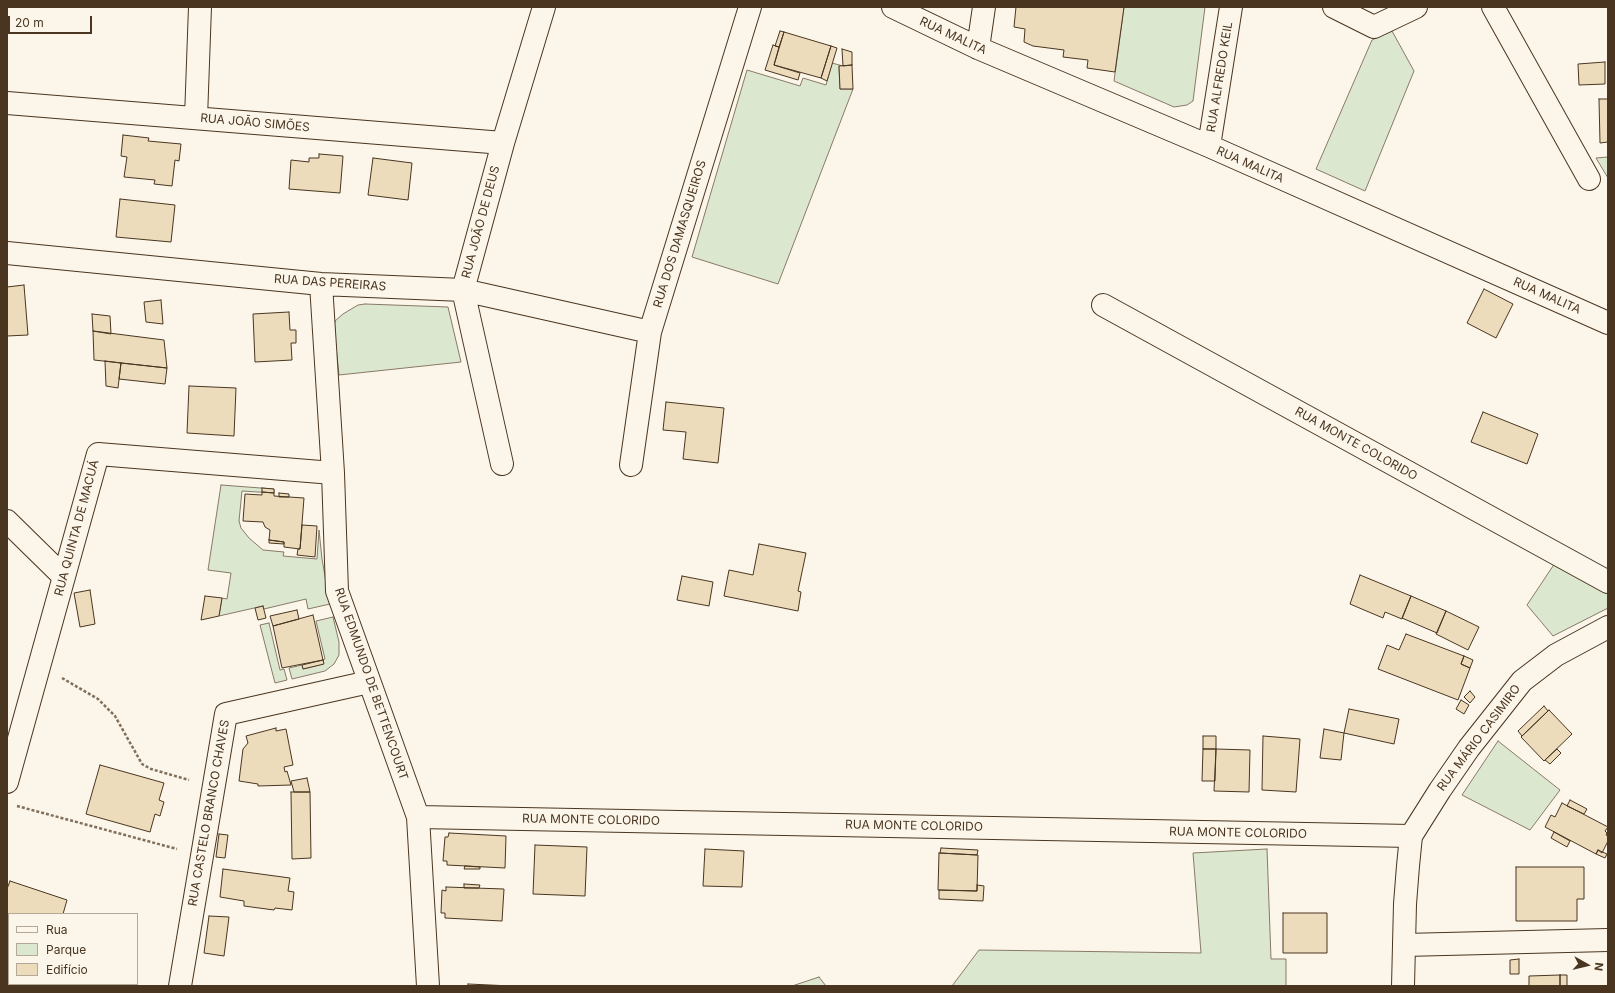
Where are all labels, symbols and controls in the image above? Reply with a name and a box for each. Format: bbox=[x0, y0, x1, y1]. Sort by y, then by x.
scale bar bbox=[10, 8, 94, 34]
street label: RUA MALITA bbox=[917, 14, 989, 58]
text: 20 m bbox=[15, 15, 44, 30]
street label: RUA ALFREDO KEIL bbox=[1204, 21, 1236, 133]
street label: RUA JOÃO SIMÕES bbox=[200, 111, 310, 135]
street label: RUA MALITA bbox=[1214, 144, 1286, 186]
street label: RUA DOS DAMASQUEIROS bbox=[651, 159, 709, 309]
street label: RUA JOÃO DE DEUS bbox=[459, 164, 503, 280]
street label: RUA DAS PEREIRAS bbox=[273, 272, 387, 294]
street label: RUA MALITA bbox=[1511, 275, 1583, 317]
street label: RUA MONTE COLORIDO bbox=[1292, 404, 1420, 484]
street label: RUA QUINTA DE MACUÁ bbox=[52, 458, 102, 598]
street label: RUA EDMUNDO DE BETTENCOURT bbox=[331, 586, 411, 782]
street label: RUA MÁRIO CASIMIRO bbox=[1434, 682, 1524, 794]
street label: RUA CASTELO BRANCO CHAVES bbox=[185, 719, 233, 907]
street label: RUA MONTE COLORIDO bbox=[522, 812, 660, 828]
street label: RUA MONTE COLORIDO bbox=[845, 818, 983, 834]
street label: RUA MONTE COLORIDO bbox=[1169, 825, 1307, 841]
legend bbox=[8, 913, 138, 985]
text: Rua bbox=[46, 922, 68, 937]
text: Parque bbox=[46, 942, 86, 957]
north arrow bbox=[1567, 945, 1607, 985]
text: Edifício bbox=[46, 962, 88, 977]
text: N bbox=[1591, 962, 1606, 972]

